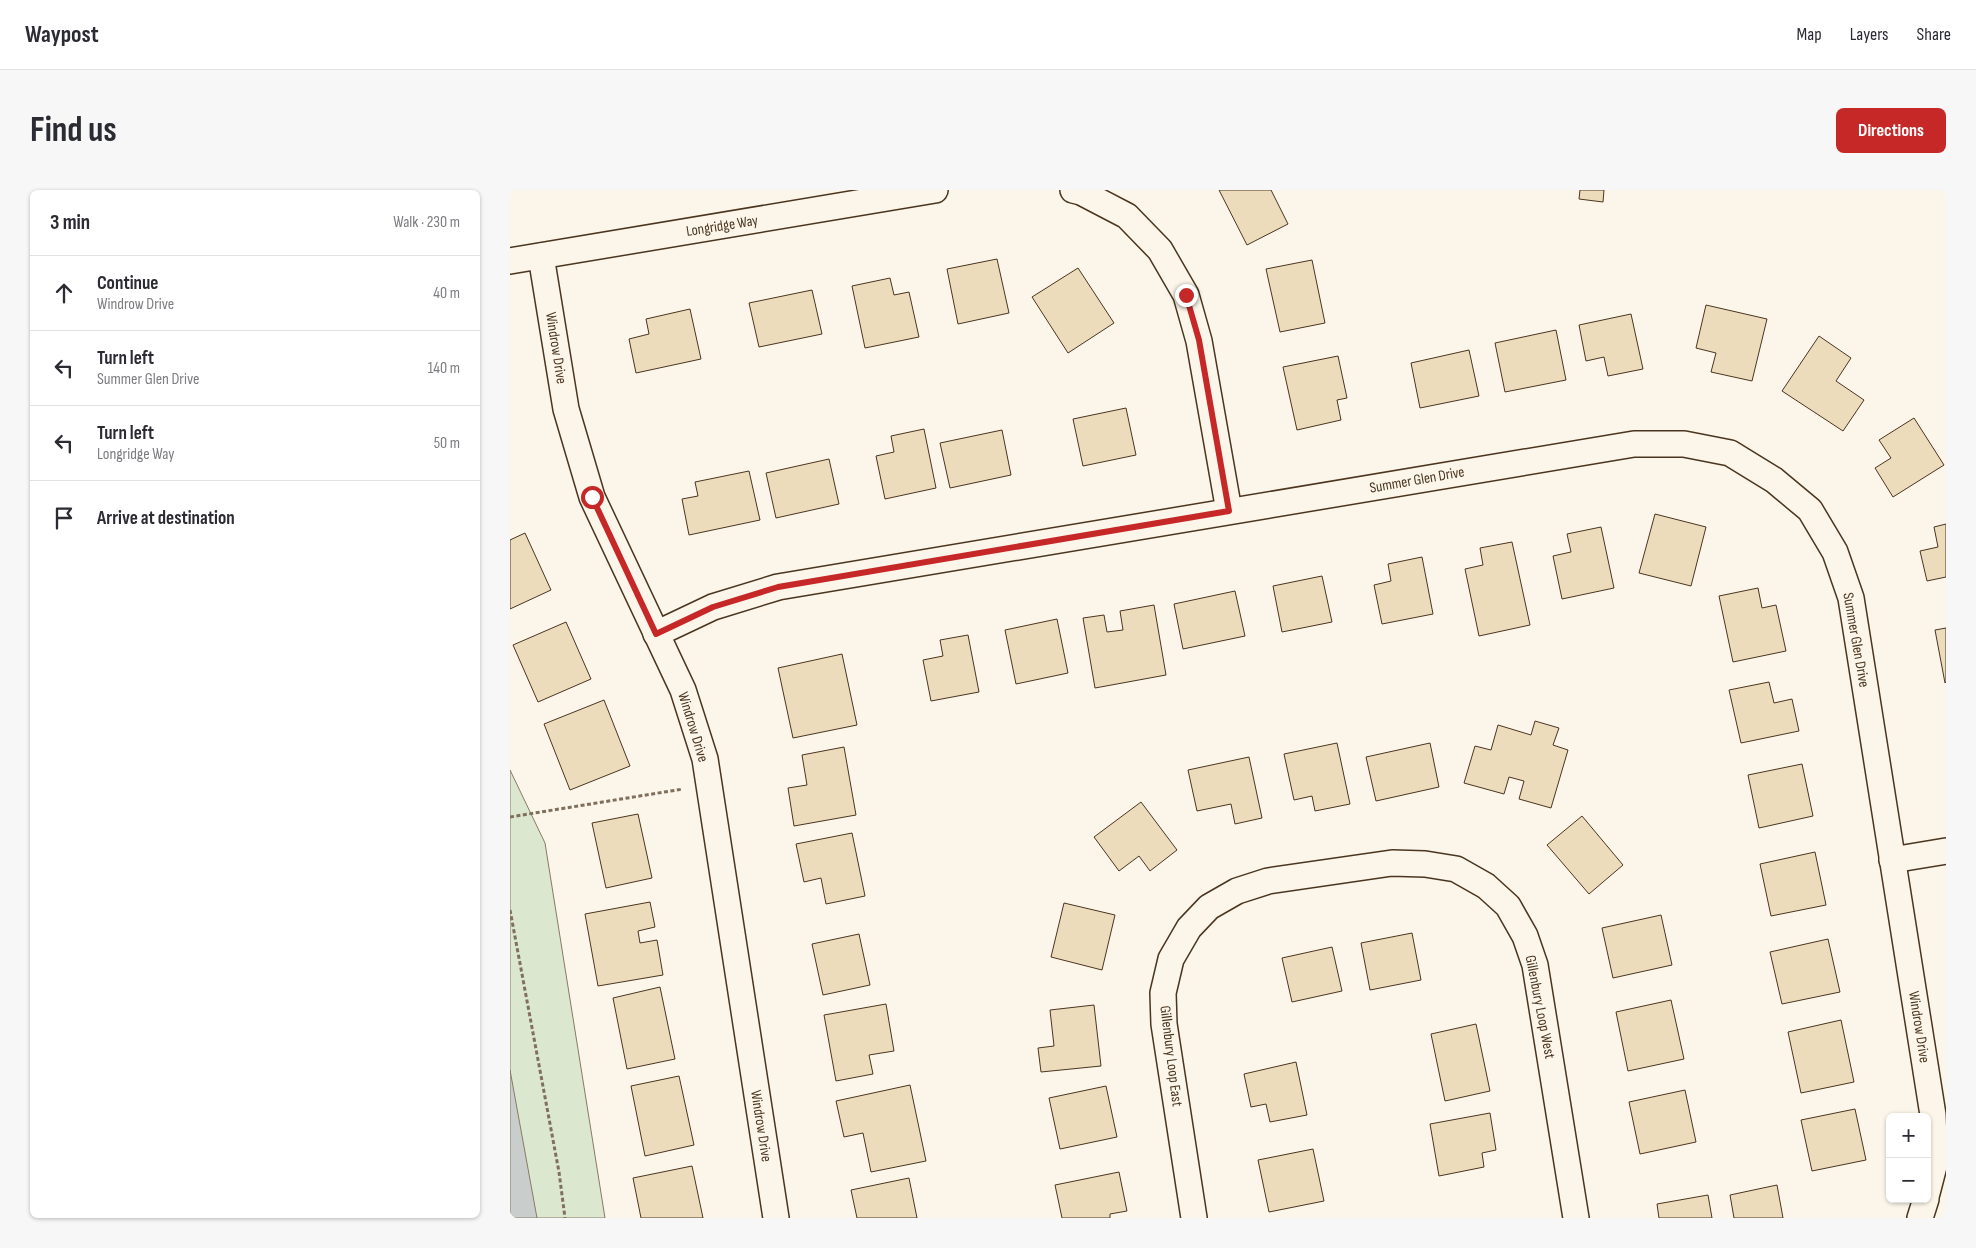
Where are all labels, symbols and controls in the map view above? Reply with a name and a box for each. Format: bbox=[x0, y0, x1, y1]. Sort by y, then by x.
text: Waypost bbox=[25, 20, 99, 49]
text: Map bbox=[1797, 24, 1822, 45]
text: Layers bbox=[1850, 24, 1889, 45]
text: Share bbox=[1917, 24, 1951, 45]
button: Directions bbox=[1836, 108, 1946, 153]
text: Find us bbox=[30, 109, 117, 152]
text: 3 min bbox=[50, 210, 90, 235]
street label: Longridge Way bbox=[685, 211, 760, 241]
text: Walk · 230 m bbox=[393, 213, 460, 232]
text: Continue bbox=[97, 272, 158, 295]
icon: ahead bbox=[50, 279, 78, 307]
text: 40 m bbox=[433, 284, 460, 303]
route end bbox=[1175, 284, 1198, 307]
text: Windrow Drive bbox=[97, 295, 174, 314]
street label: Windrow Drive bbox=[541, 311, 571, 385]
text: Turn left bbox=[97, 347, 154, 370]
icon: left bbox=[50, 354, 78, 382]
text: 140 m bbox=[428, 359, 460, 378]
text: Summer Glen Drive bbox=[97, 370, 199, 389]
text: Turn left bbox=[97, 422, 154, 445]
icon: left bbox=[50, 429, 78, 457]
text: 50 m bbox=[434, 434, 460, 453]
text: Longridge Way bbox=[97, 445, 174, 464]
street label: Summer Glen Drive bbox=[1368, 462, 1466, 498]
route start bbox=[581, 486, 604, 509]
icon: arrive bbox=[50, 504, 78, 532]
text: Arrive at destination bbox=[97, 507, 235, 530]
street label: Summer Glen Drive bbox=[1838, 591, 1874, 689]
street label: Windrow Drive bbox=[673, 690, 713, 764]
street label: Gillenbury Loop West bbox=[1521, 953, 1559, 1061]
street label: Windrow Drive bbox=[1904, 990, 1934, 1064]
street label: Gillenbury Loop East bbox=[1155, 1004, 1187, 1108]
street label: Windrow Drive bbox=[746, 1089, 776, 1163]
map controls bbox=[1886, 1113, 1931, 1203]
button: + bbox=[1886, 1113, 1931, 1158]
button: − bbox=[1886, 1158, 1931, 1203]

